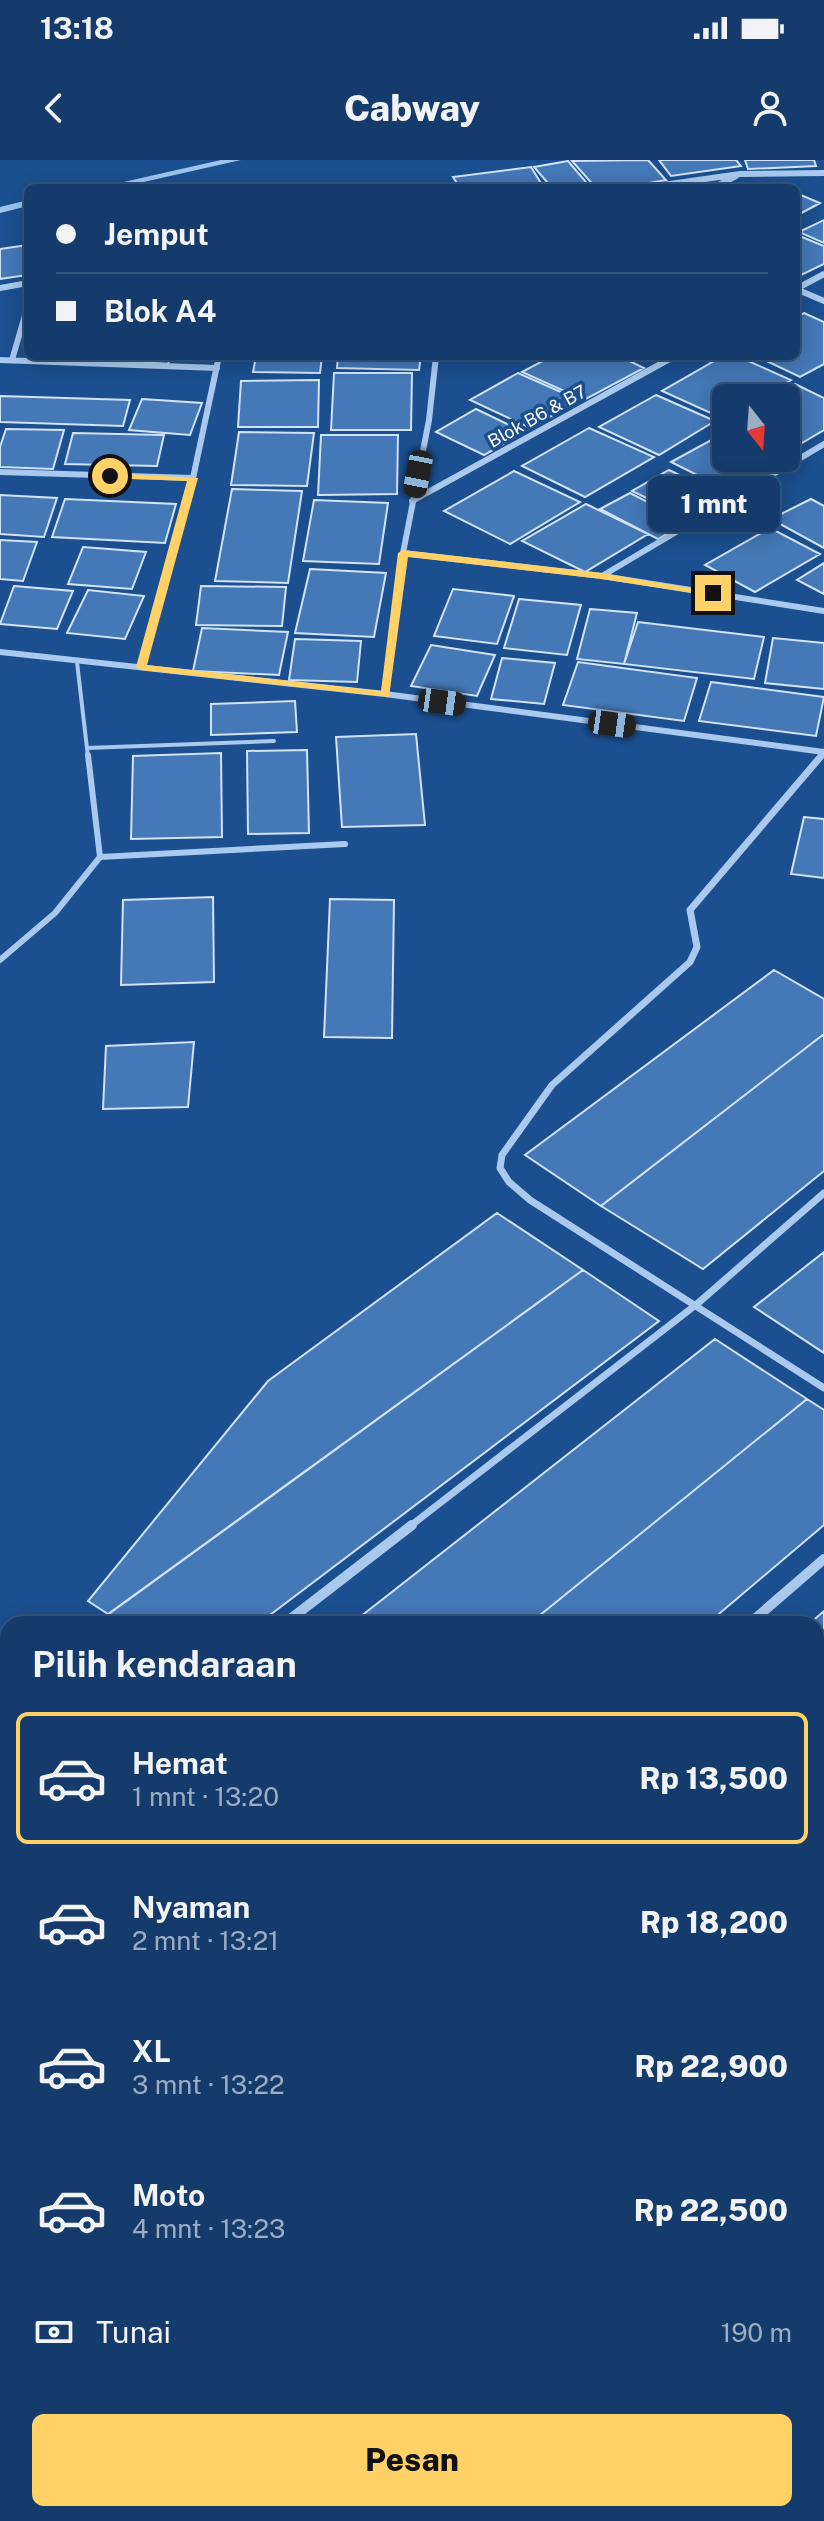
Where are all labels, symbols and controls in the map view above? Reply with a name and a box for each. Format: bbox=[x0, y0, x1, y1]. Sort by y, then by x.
text: 13:18 bbox=[40, 10, 114, 46]
icon: back bbox=[32, 86, 76, 130]
icon: person bbox=[748, 86, 792, 130]
text: Cabway bbox=[344, 87, 480, 129]
text: Jemput bbox=[104, 216, 209, 252]
text: Blok A4 bbox=[104, 293, 216, 329]
street label: Blok B6 & B7 bbox=[484, 380, 590, 452]
north arrow bbox=[712, 384, 800, 472]
map controls bbox=[712, 384, 800, 472]
car bbox=[402, 448, 434, 500]
route start bbox=[92, 458, 128, 494]
callout: 1 mnt bbox=[647, 477, 779, 533]
text: 1 mnt bbox=[680, 488, 748, 519]
route end bbox=[695, 575, 731, 611]
car bbox=[417, 687, 467, 717]
car bbox=[587, 709, 637, 739]
text: Pilih kendaraan bbox=[32, 1643, 297, 1685]
icon: car bbox=[36, 1742, 108, 1814]
text: Hemat bbox=[132, 1745, 228, 1781]
text: Rp 13,500 bbox=[639, 1760, 788, 1796]
text: 1 mnt · 13:20 bbox=[132, 1781, 279, 1812]
icon: car bbox=[36, 1886, 108, 1958]
text: Nyaman bbox=[132, 1889, 250, 1925]
text: Rp 18,200 bbox=[640, 1904, 788, 1940]
text: 2 mnt · 13:21 bbox=[132, 1925, 279, 1956]
icon: car bbox=[36, 2030, 108, 2102]
text: XL bbox=[132, 2033, 171, 2069]
text: Rp 22,900 bbox=[634, 2048, 788, 2084]
text: 3 mnt · 13:22 bbox=[132, 2069, 285, 2100]
icon: car bbox=[36, 2174, 108, 2246]
text: Moto bbox=[132, 2177, 205, 2213]
text: Rp 22,500 bbox=[634, 2192, 788, 2228]
text: 4 mnt · 13:23 bbox=[132, 2213, 285, 2244]
icon: cash bbox=[32, 2310, 76, 2354]
text: Tunai bbox=[96, 2314, 171, 2350]
text: 190 m bbox=[721, 2317, 792, 2348]
button: Pesan bbox=[32, 2414, 792, 2506]

